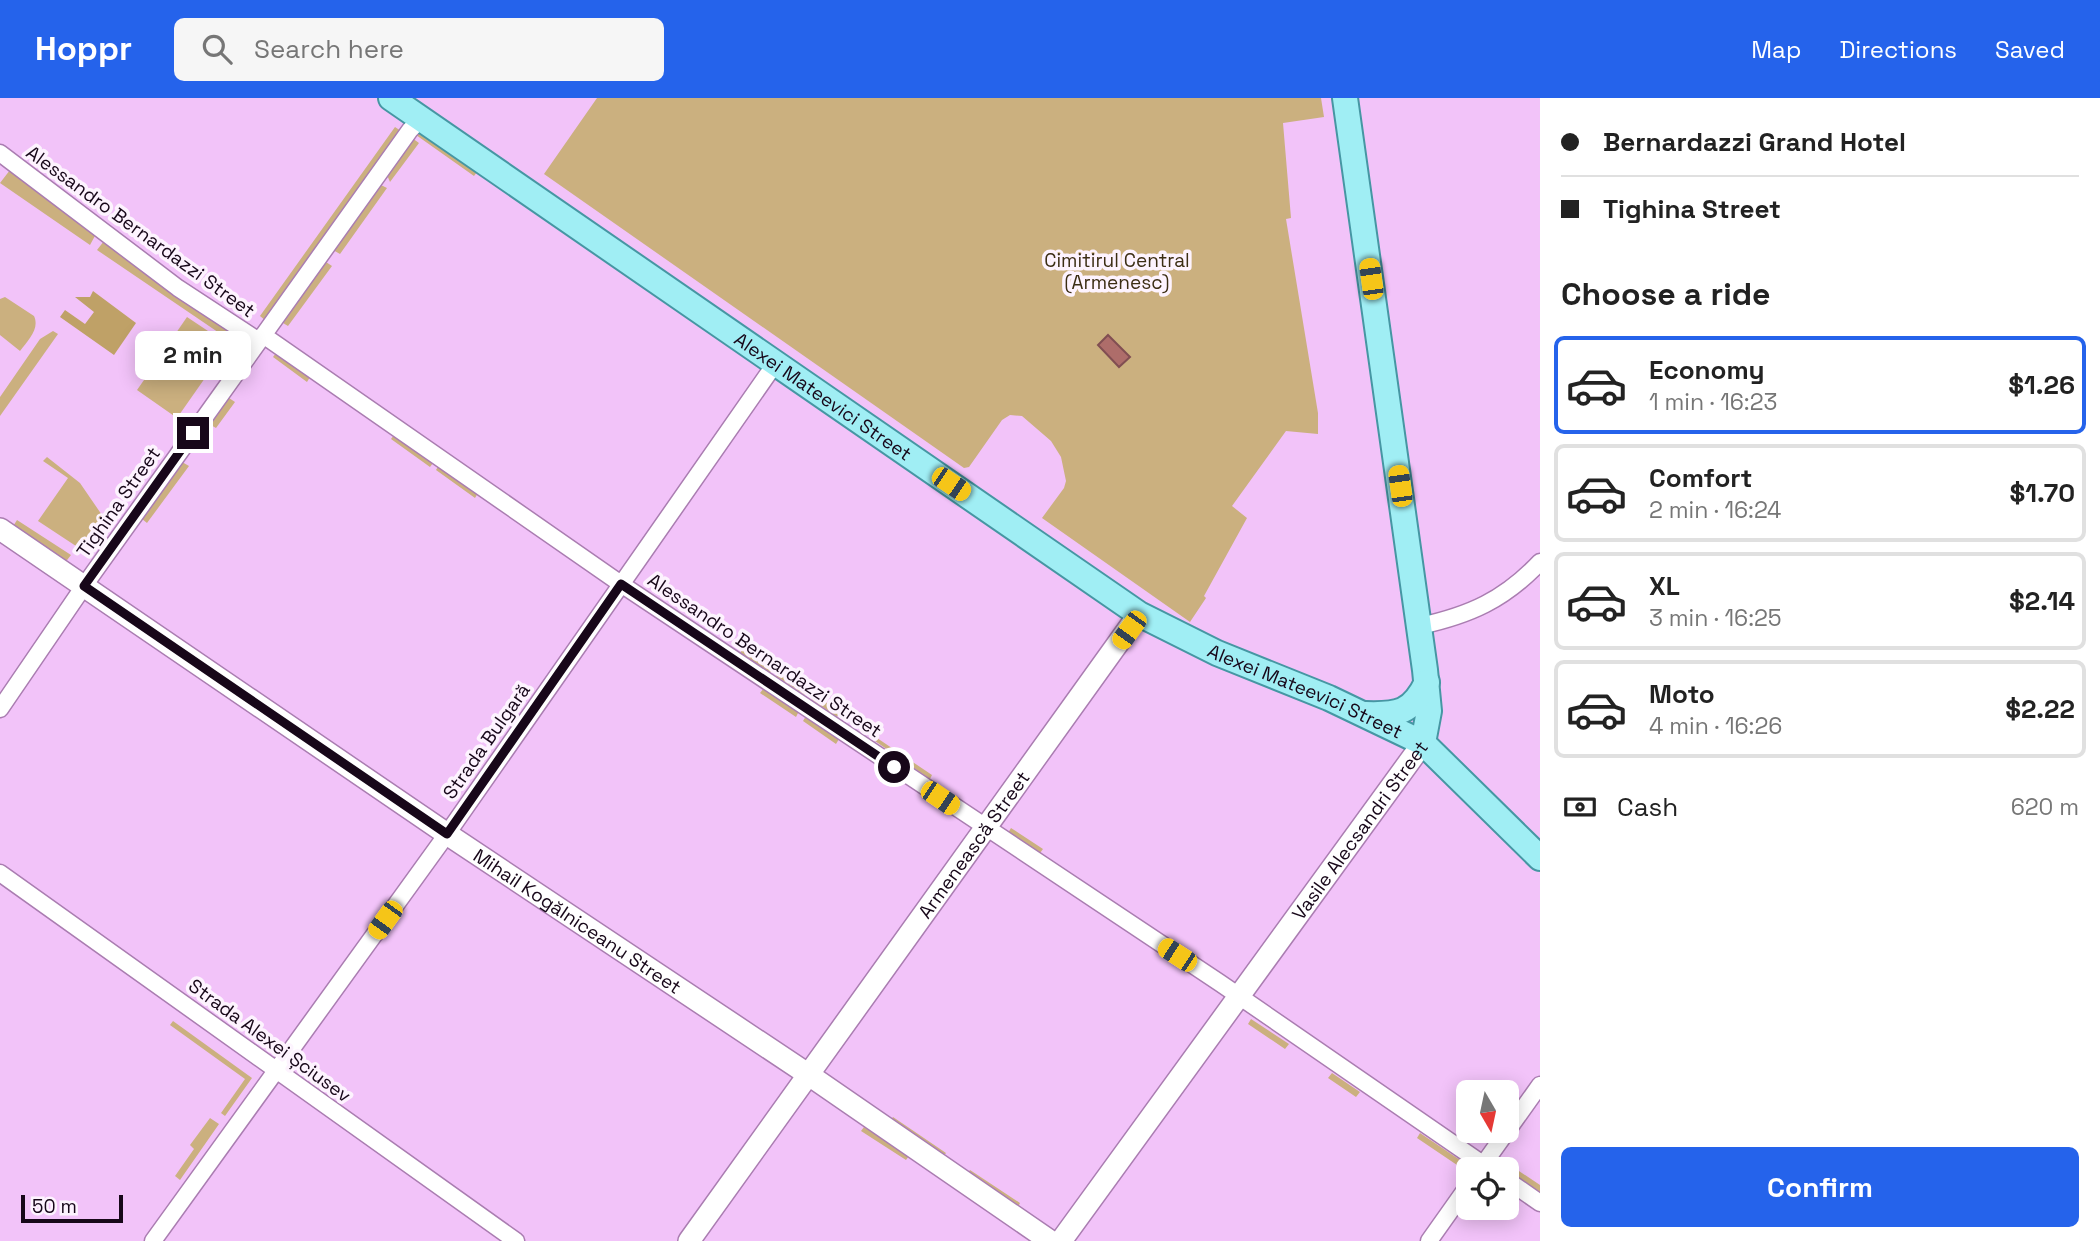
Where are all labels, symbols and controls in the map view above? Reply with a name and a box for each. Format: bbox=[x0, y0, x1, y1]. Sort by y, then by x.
search box bbox=[174, 18, 664, 81]
text: Hoppr bbox=[35, 28, 132, 70]
icon: search bbox=[198, 30, 236, 68]
text: Search here bbox=[254, 32, 404, 66]
text: Map bbox=[1751, 34, 1801, 65]
text: Directions bbox=[1839, 34, 1957, 65]
text: Saved bbox=[1995, 34, 2065, 65]
text: Bernardazzi Grand Hotel bbox=[1603, 125, 1906, 159]
street label: Alessandro Bernardazzi Street bbox=[21, 140, 260, 323]
text: Tighina Street bbox=[1603, 192, 1781, 226]
park label: Cimitirul Central (Armenesc) bbox=[1044, 248, 1190, 295]
car bbox=[1358, 257, 1385, 301]
text: Choose a ride bbox=[1561, 274, 1771, 314]
street label: Alexei Mateevici Street bbox=[729, 327, 916, 466]
callout: 2 min bbox=[135, 331, 251, 380]
text: 2 min bbox=[163, 340, 223, 370]
text: Economy bbox=[1649, 353, 1765, 387]
icon: car bbox=[1565, 354, 1628, 417]
text: $1.26 bbox=[2008, 368, 2075, 402]
text: 1 min · 16:23 bbox=[1649, 387, 1777, 417]
route end bbox=[177, 417, 209, 449]
street label: Tighina Street bbox=[71, 442, 166, 563]
text: Comfort bbox=[1649, 461, 1752, 495]
icon: car bbox=[1565, 462, 1628, 525]
car bbox=[928, 464, 975, 504]
car bbox=[1387, 464, 1414, 508]
text: $1.70 bbox=[2009, 476, 2075, 510]
text: 2 min · 16:24 bbox=[1649, 495, 1782, 525]
street label: Alessandro Bernardazzi Street bbox=[643, 568, 887, 743]
text: XL bbox=[1649, 569, 1680, 603]
icon: car bbox=[1565, 570, 1628, 633]
text: $2.14 bbox=[2009, 584, 2075, 618]
text: 3 min · 16:25 bbox=[1649, 603, 1782, 633]
car bbox=[1109, 607, 1150, 653]
street label: Alexei Mateevici Street bbox=[1203, 638, 1407, 744]
text: Moto bbox=[1649, 677, 1715, 711]
street label: Strada Bulgară bbox=[437, 678, 536, 804]
icon: car bbox=[1565, 678, 1628, 741]
text: $2.22 bbox=[2005, 692, 2075, 726]
text: 4 min · 16:26 bbox=[1649, 711, 1782, 741]
street label: Vasile Alecsandri Street bbox=[1286, 736, 1434, 925]
route start bbox=[878, 751, 910, 783]
street label: Armenească Street bbox=[913, 766, 1035, 924]
car bbox=[917, 778, 964, 818]
icon: cash bbox=[1561, 788, 1599, 826]
text: Cash bbox=[1617, 790, 1678, 824]
text: 620 m bbox=[2011, 792, 2079, 822]
street label: Mihail Kogălniceanu Street bbox=[469, 843, 686, 1000]
car bbox=[365, 897, 406, 943]
car bbox=[1154, 935, 1201, 975]
street label: Strada Alexei Șciusev bbox=[184, 973, 356, 1108]
north arrow bbox=[1456, 1080, 1519, 1143]
map controls bbox=[1456, 1080, 1519, 1220]
button: Confirm bbox=[1561, 1147, 2079, 1227]
button: locate bbox=[1456, 1157, 1519, 1220]
scale bar bbox=[21, 1192, 122, 1224]
text: 50 m bbox=[32, 1194, 77, 1219]

